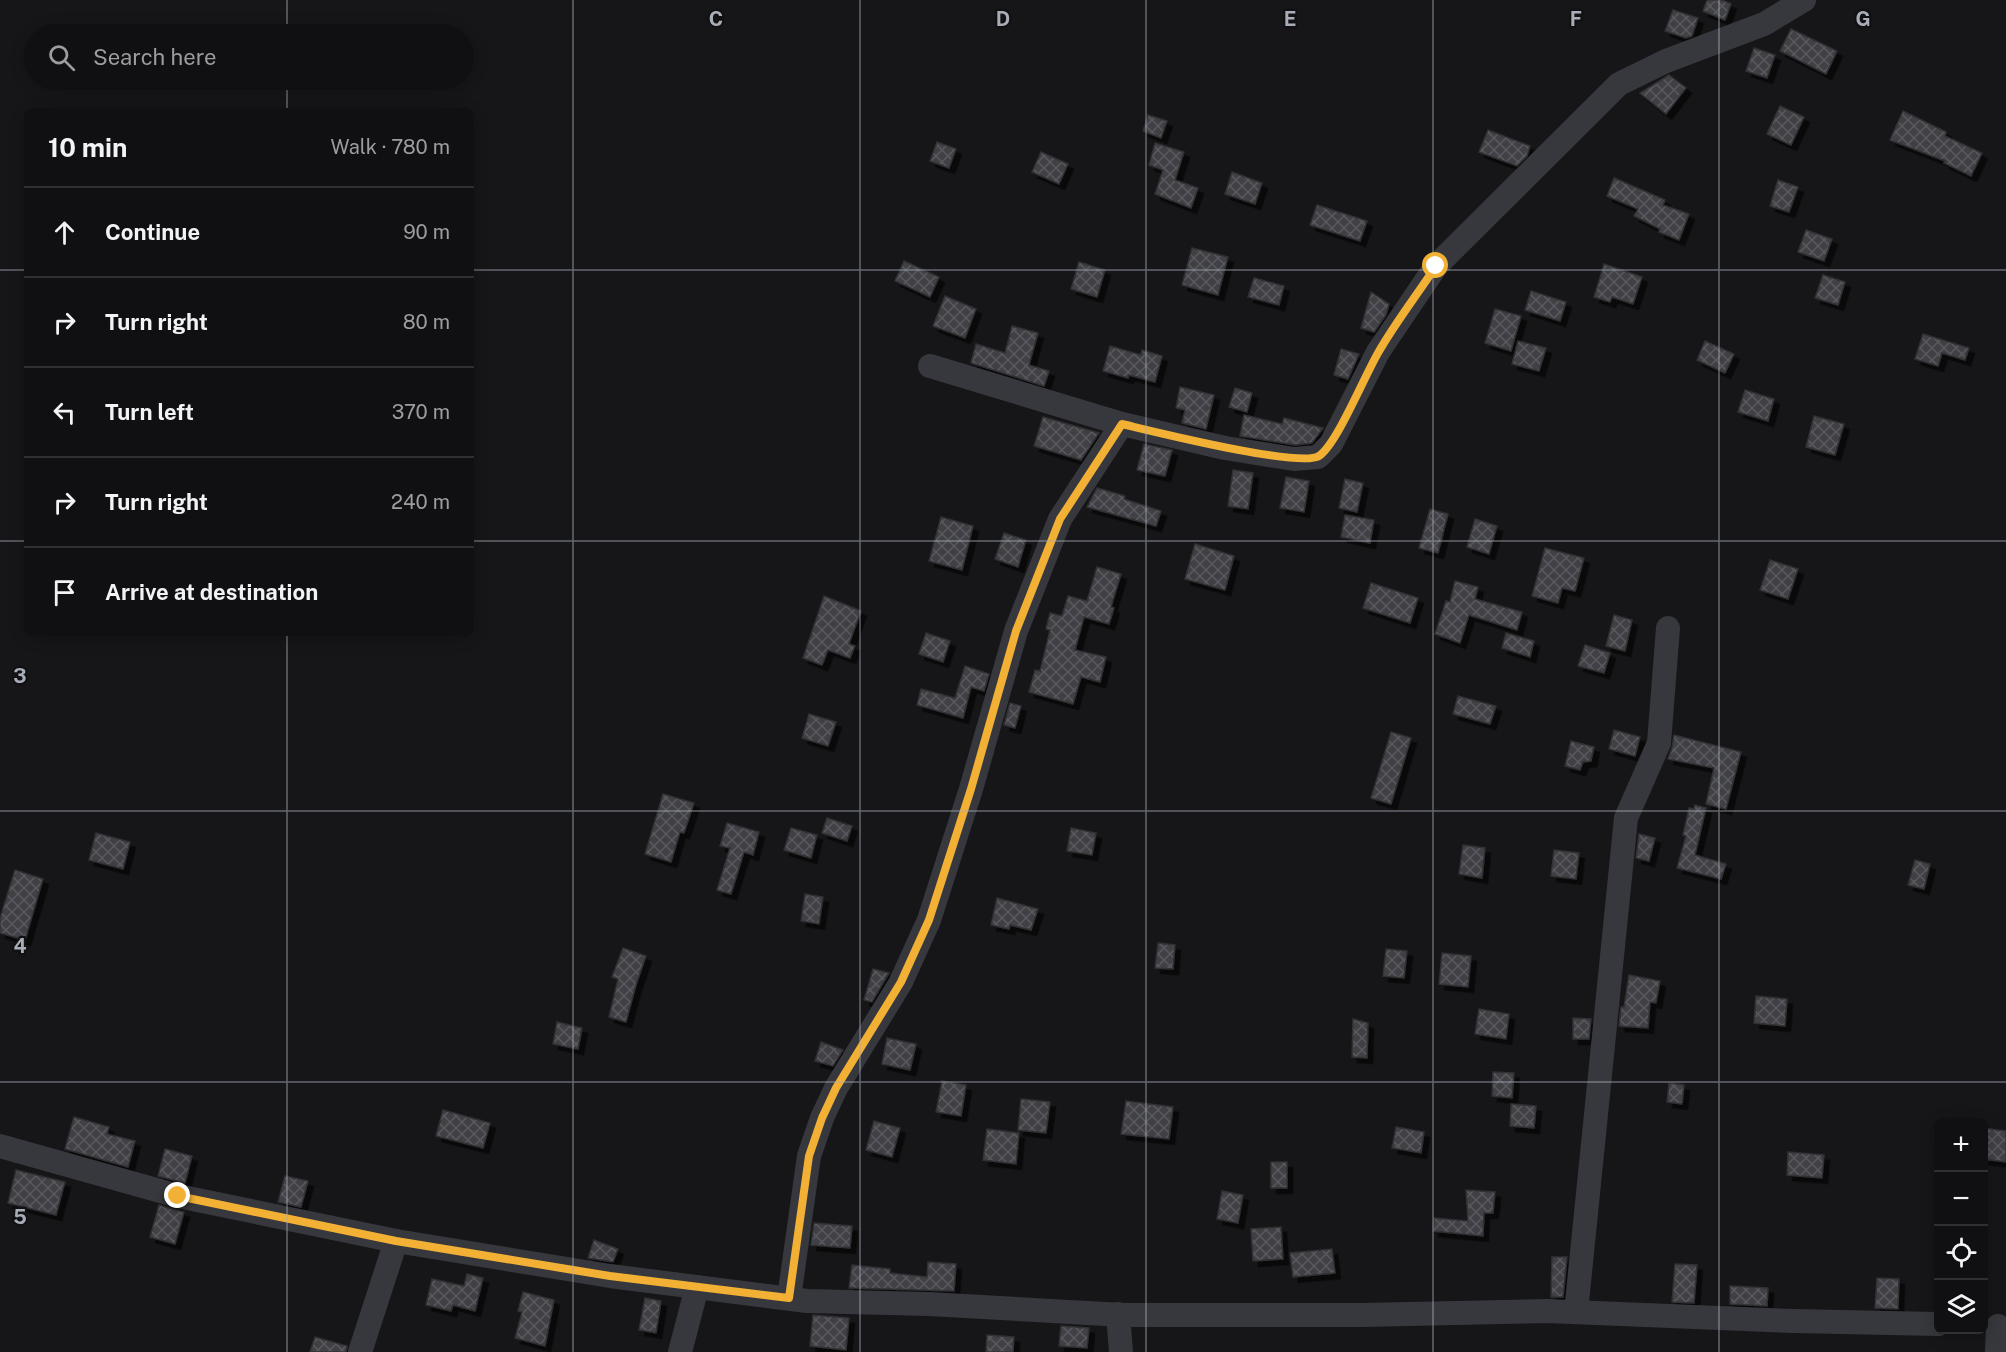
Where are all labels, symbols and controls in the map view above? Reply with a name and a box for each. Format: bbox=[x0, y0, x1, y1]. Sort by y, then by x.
text: C bbox=[709, 7, 723, 31]
text: D bbox=[996, 7, 1010, 31]
text: E bbox=[1284, 7, 1296, 31]
text: F bbox=[1570, 7, 1582, 31]
text: G bbox=[1855, 7, 1871, 31]
search box bbox=[24, 24, 474, 90]
icon: search bbox=[45, 41, 78, 74]
text: Search here bbox=[93, 44, 217, 70]
text: 10 min bbox=[48, 132, 127, 163]
text: Walk · 780 m bbox=[331, 135, 450, 159]
icon: ahead bbox=[48, 216, 81, 249]
text: Continue bbox=[105, 219, 200, 245]
text: 90 m bbox=[403, 220, 450, 244]
route start bbox=[1422, 252, 1448, 278]
icon: right bbox=[48, 306, 81, 339]
text: Turn right bbox=[105, 309, 208, 335]
text: 80 m bbox=[403, 310, 450, 334]
icon: left bbox=[48, 396, 81, 429]
text: Turn left bbox=[105, 399, 194, 425]
text: 370 m bbox=[392, 400, 450, 424]
icon: right bbox=[48, 486, 81, 519]
text: Turn right bbox=[105, 489, 208, 515]
text: 240 m bbox=[391, 490, 450, 514]
icon: arrive bbox=[48, 576, 81, 609]
text: Arrive at destination bbox=[105, 579, 318, 605]
text: 3 bbox=[13, 664, 27, 688]
text: 4 bbox=[13, 934, 27, 958]
map controls bbox=[1934, 1118, 1988, 1334]
button: + bbox=[1934, 1118, 1988, 1172]
button: − bbox=[1934, 1172, 1988, 1226]
route end bbox=[164, 1182, 190, 1208]
text: 5 bbox=[13, 1205, 27, 1229]
button: locate bbox=[1934, 1226, 1988, 1280]
button: layers bbox=[1934, 1280, 1988, 1334]

